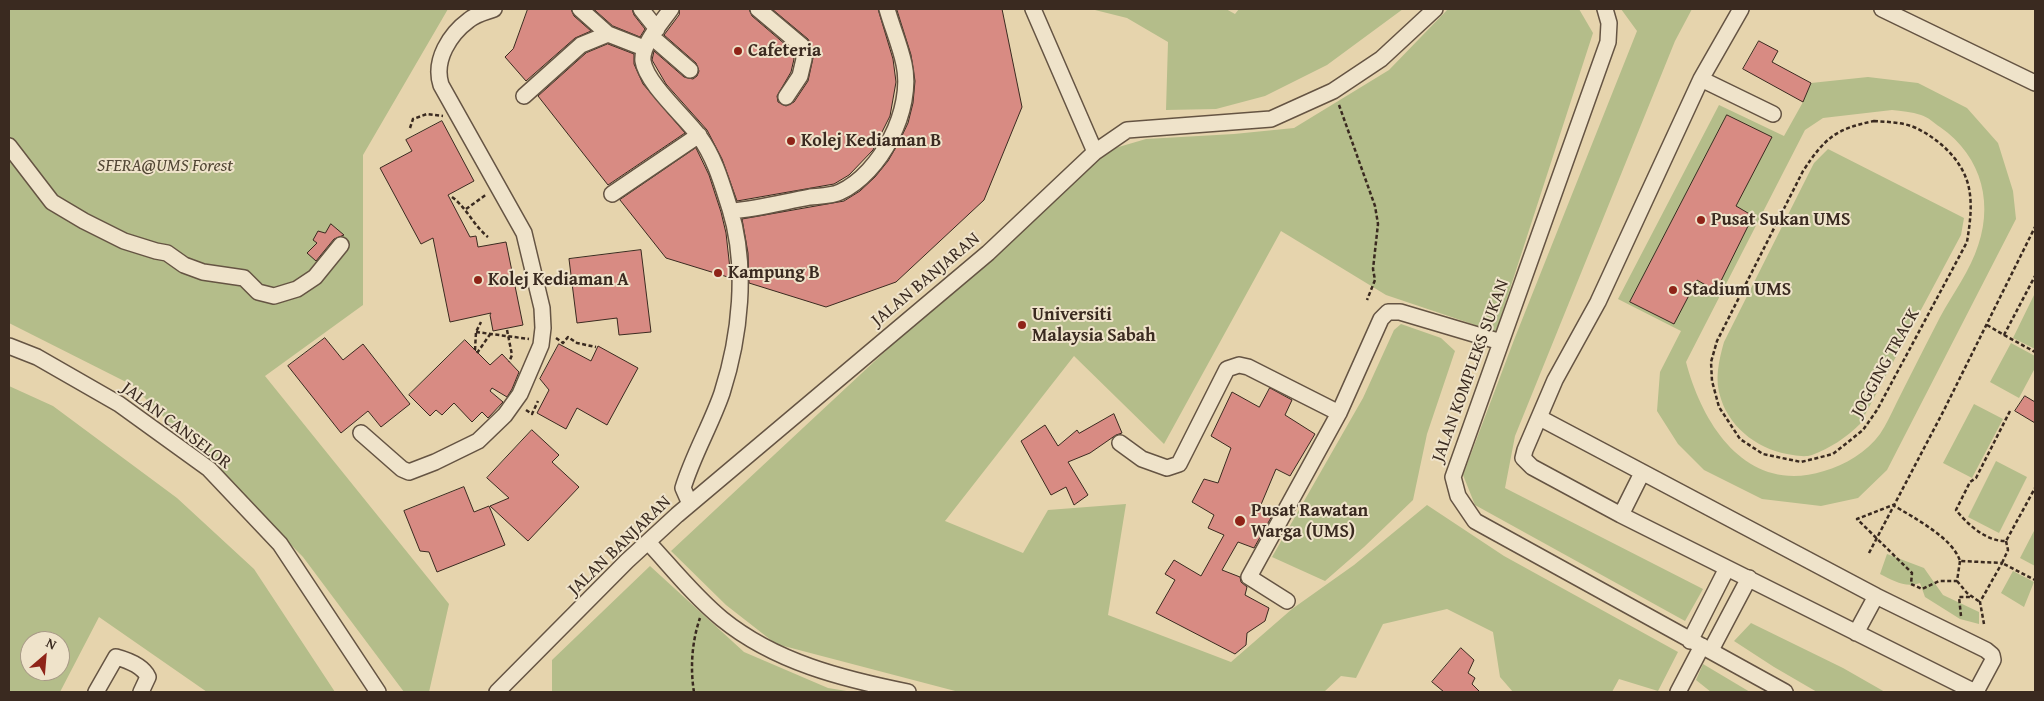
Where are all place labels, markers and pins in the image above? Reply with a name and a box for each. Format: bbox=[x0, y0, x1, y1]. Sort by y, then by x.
place label: Cafeteria bbox=[748, 40, 821, 62]
marker: Cafeteria bbox=[732, 45, 744, 57]
place label: Kolej Kediaman B bbox=[801, 130, 941, 152]
marker: Kolej Kediaman B bbox=[785, 135, 797, 147]
place label: Pusat Sukan UMS bbox=[1711, 209, 1850, 231]
marker: Pusat Sukan UMS bbox=[1695, 214, 1707, 226]
place label: Kampung B bbox=[728, 262, 820, 284]
marker: Kampung B bbox=[712, 267, 724, 279]
place label: Kolej Kediaman A bbox=[488, 269, 629, 291]
marker: Kolej Kediaman A bbox=[472, 274, 484, 286]
place label: Stadium UMS bbox=[1683, 279, 1791, 301]
marker: Stadium UMS bbox=[1667, 284, 1679, 296]
place label: Universiti Malaysia Sabah bbox=[1032, 304, 1156, 346]
marker: Universiti Malaysia Sabah bbox=[1016, 319, 1028, 331]
place label: Pusat Rawatan Warga (UMS) bbox=[1251, 500, 1368, 542]
marker: Pusat Rawatan Warga (UMS) bbox=[1233, 514, 1247, 528]

